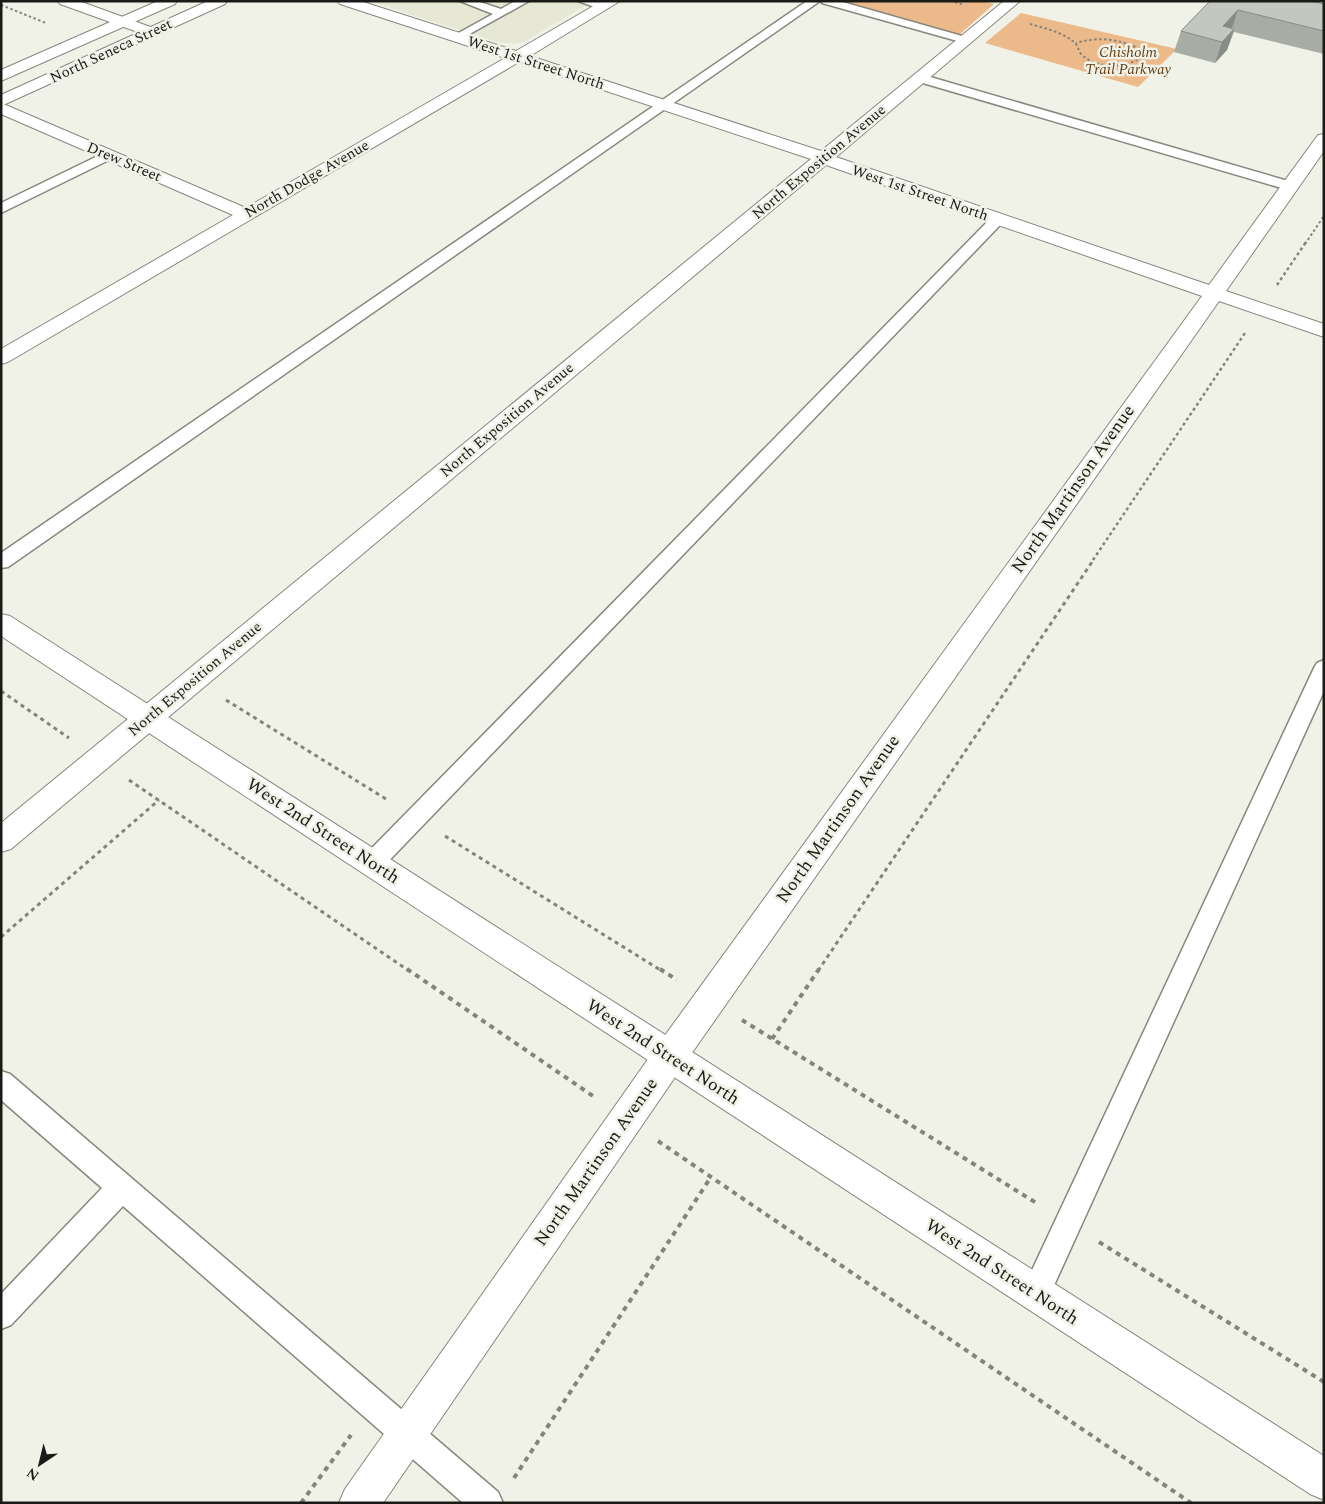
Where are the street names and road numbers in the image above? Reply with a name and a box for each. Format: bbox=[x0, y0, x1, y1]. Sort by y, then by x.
street label: North Seneca Street bbox=[46, 12, 176, 90]
street label: West 1st Street North bbox=[464, 30, 608, 96]
street label: North Exposition Avenue bbox=[747, 99, 891, 225]
street label: North Dodge Avenue bbox=[240, 134, 374, 224]
street label: Drew Street bbox=[83, 136, 165, 188]
street label: West 1st Street North bbox=[849, 159, 992, 227]
street label: North Exposition Avenue bbox=[435, 357, 579, 483]
street label: North Martinson Avenue bbox=[1005, 399, 1141, 579]
street label: North Exposition Avenue bbox=[123, 616, 267, 742]
street label: North Martinson Avenue bbox=[770, 729, 906, 909]
street label: West 2nd Street North bbox=[241, 771, 405, 891]
street label: West 2nd Street North bbox=[581, 992, 745, 1112]
street label: North Martinson Avenue bbox=[528, 1072, 664, 1252]
street label: West 2nd Street North bbox=[920, 1212, 1084, 1332]

